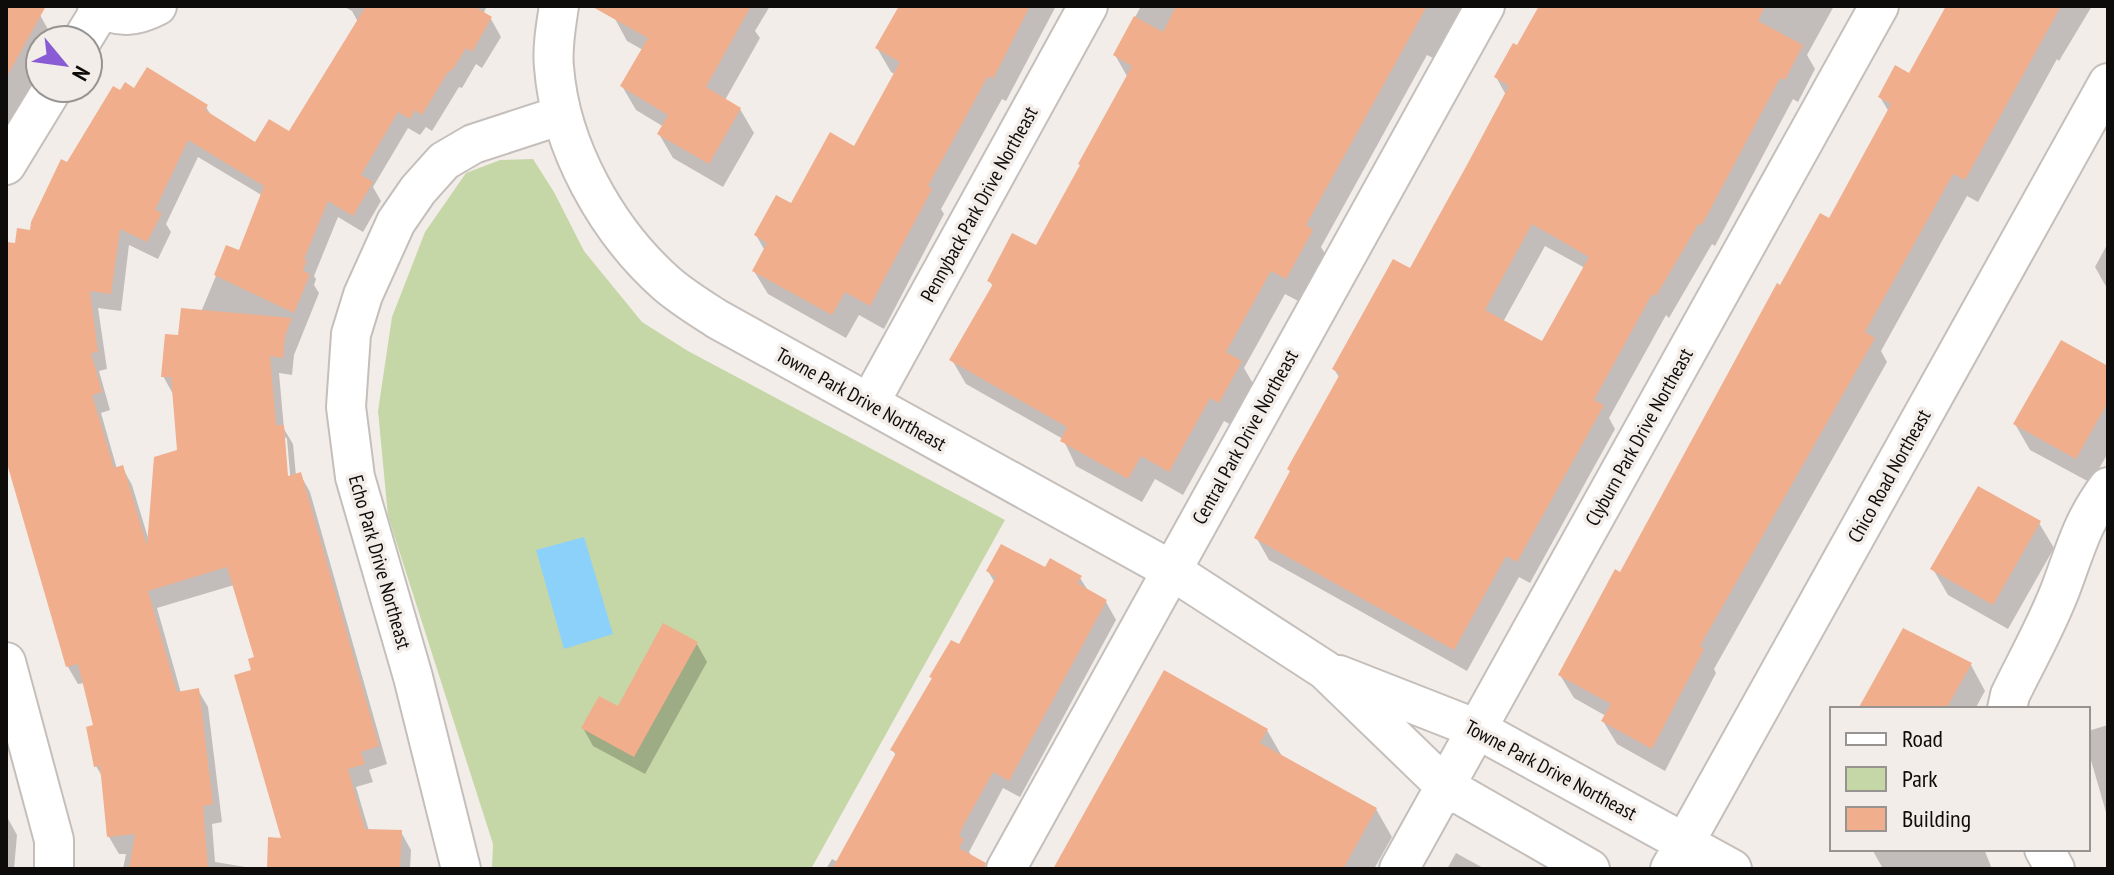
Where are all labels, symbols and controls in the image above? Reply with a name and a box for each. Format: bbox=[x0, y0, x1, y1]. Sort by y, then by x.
north arrow bbox=[24, 24, 104, 104]
text: N bbox=[66, 62, 97, 86]
street label: Pennyback Park Drive Northeast bbox=[914, 101, 1044, 306]
street label: Towne Park Drive Northeast bbox=[771, 341, 951, 457]
street label: Clyburn Park Drive Northeast bbox=[1579, 343, 1699, 531]
street label: Central Park Drive Northeast bbox=[1186, 345, 1304, 529]
street label: Chico Road Northeast bbox=[1842, 404, 1937, 547]
street label: Echo Park Drive Northeast bbox=[343, 472, 417, 652]
legend bbox=[1830, 707, 2090, 851]
street label: Towne Park Drive Northeast bbox=[1461, 714, 1642, 826]
text: Road bbox=[1902, 723, 1943, 754]
text: Park bbox=[1902, 763, 1938, 794]
text: Building bbox=[1902, 803, 1971, 834]

